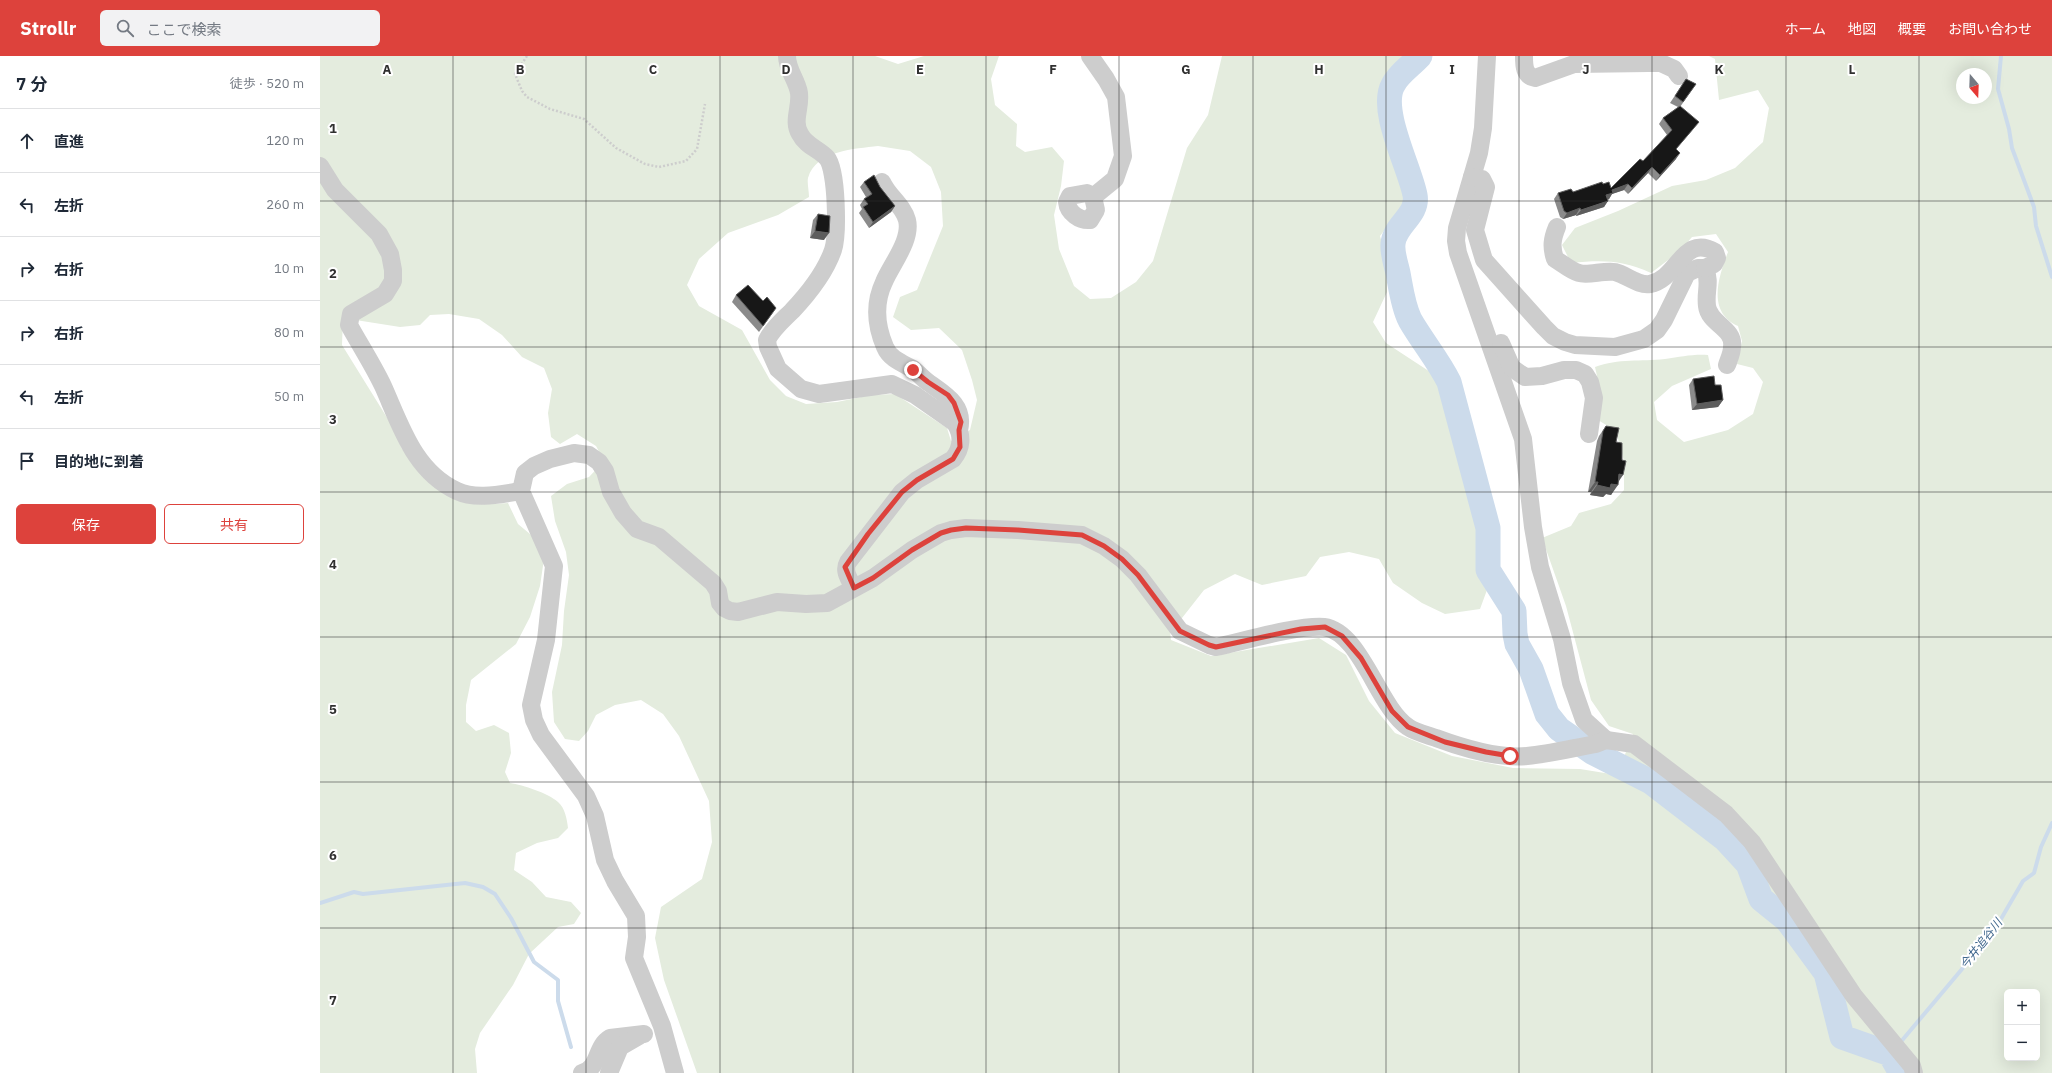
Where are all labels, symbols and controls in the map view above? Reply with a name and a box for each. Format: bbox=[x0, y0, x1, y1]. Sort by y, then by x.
search box bbox=[100, 10, 380, 46]
text: Strollr bbox=[20, 16, 76, 40]
icon: search bbox=[114, 17, 136, 39]
text: ここで検索 bbox=[146, 20, 221, 39]
text: ホーム bbox=[1784, 20, 1826, 38]
text: 地図 bbox=[1848, 20, 1876, 38]
text: 概要 bbox=[1898, 20, 1926, 38]
text: お問い合わせ bbox=[1948, 20, 2032, 38]
text: A bbox=[383, 61, 392, 78]
text: B bbox=[516, 61, 525, 78]
text: C bbox=[649, 61, 658, 78]
text: D bbox=[781, 61, 791, 78]
text: E bbox=[916, 61, 924, 78]
text: F bbox=[1049, 61, 1057, 78]
text: G bbox=[1181, 61, 1191, 78]
text: H bbox=[1314, 61, 1324, 78]
text: I bbox=[1449, 61, 1455, 78]
text: J bbox=[1582, 61, 1590, 78]
text: K bbox=[1714, 61, 1724, 78]
text: L bbox=[1849, 61, 1856, 78]
north arrow bbox=[1956, 68, 1992, 104]
text: 7 分 bbox=[16, 73, 47, 95]
text: 徒歩 · 520 m bbox=[230, 75, 304, 92]
text: 1 bbox=[329, 120, 337, 137]
icon: ahead bbox=[16, 130, 38, 152]
text: 直進 bbox=[54, 132, 84, 151]
text: 120 m bbox=[266, 132, 304, 149]
icon: left bbox=[16, 194, 38, 216]
text: 左折 bbox=[54, 196, 84, 215]
text: 260 m bbox=[266, 196, 304, 213]
icon: right bbox=[16, 258, 38, 280]
text: 右折 bbox=[54, 260, 84, 279]
text: 10 m bbox=[274, 260, 304, 277]
text: 2 bbox=[329, 265, 337, 282]
icon: right bbox=[16, 322, 38, 344]
text: 右折 bbox=[54, 324, 84, 343]
text: 80 m bbox=[274, 324, 304, 341]
route end bbox=[904, 361, 922, 379]
icon: left bbox=[16, 386, 38, 408]
text: 左折 bbox=[54, 388, 84, 407]
text: 50 m bbox=[274, 388, 304, 405]
text: 3 bbox=[329, 411, 337, 428]
icon: arrive bbox=[16, 450, 38, 472]
text: 目的地に到着 bbox=[54, 452, 144, 471]
button: 保存 bbox=[16, 504, 156, 544]
button: 共有 bbox=[164, 504, 304, 544]
text: 4 bbox=[329, 556, 337, 573]
text: 5 bbox=[329, 701, 337, 718]
route start bbox=[1501, 747, 1519, 765]
text: 6 bbox=[329, 847, 337, 864]
water label: 今井追谷川 bbox=[1956, 914, 2006, 972]
map controls bbox=[2004, 989, 2040, 1061]
button: + bbox=[2004, 989, 2040, 1025]
text: 7 bbox=[329, 992, 337, 1009]
button: − bbox=[2004, 1025, 2040, 1061]

